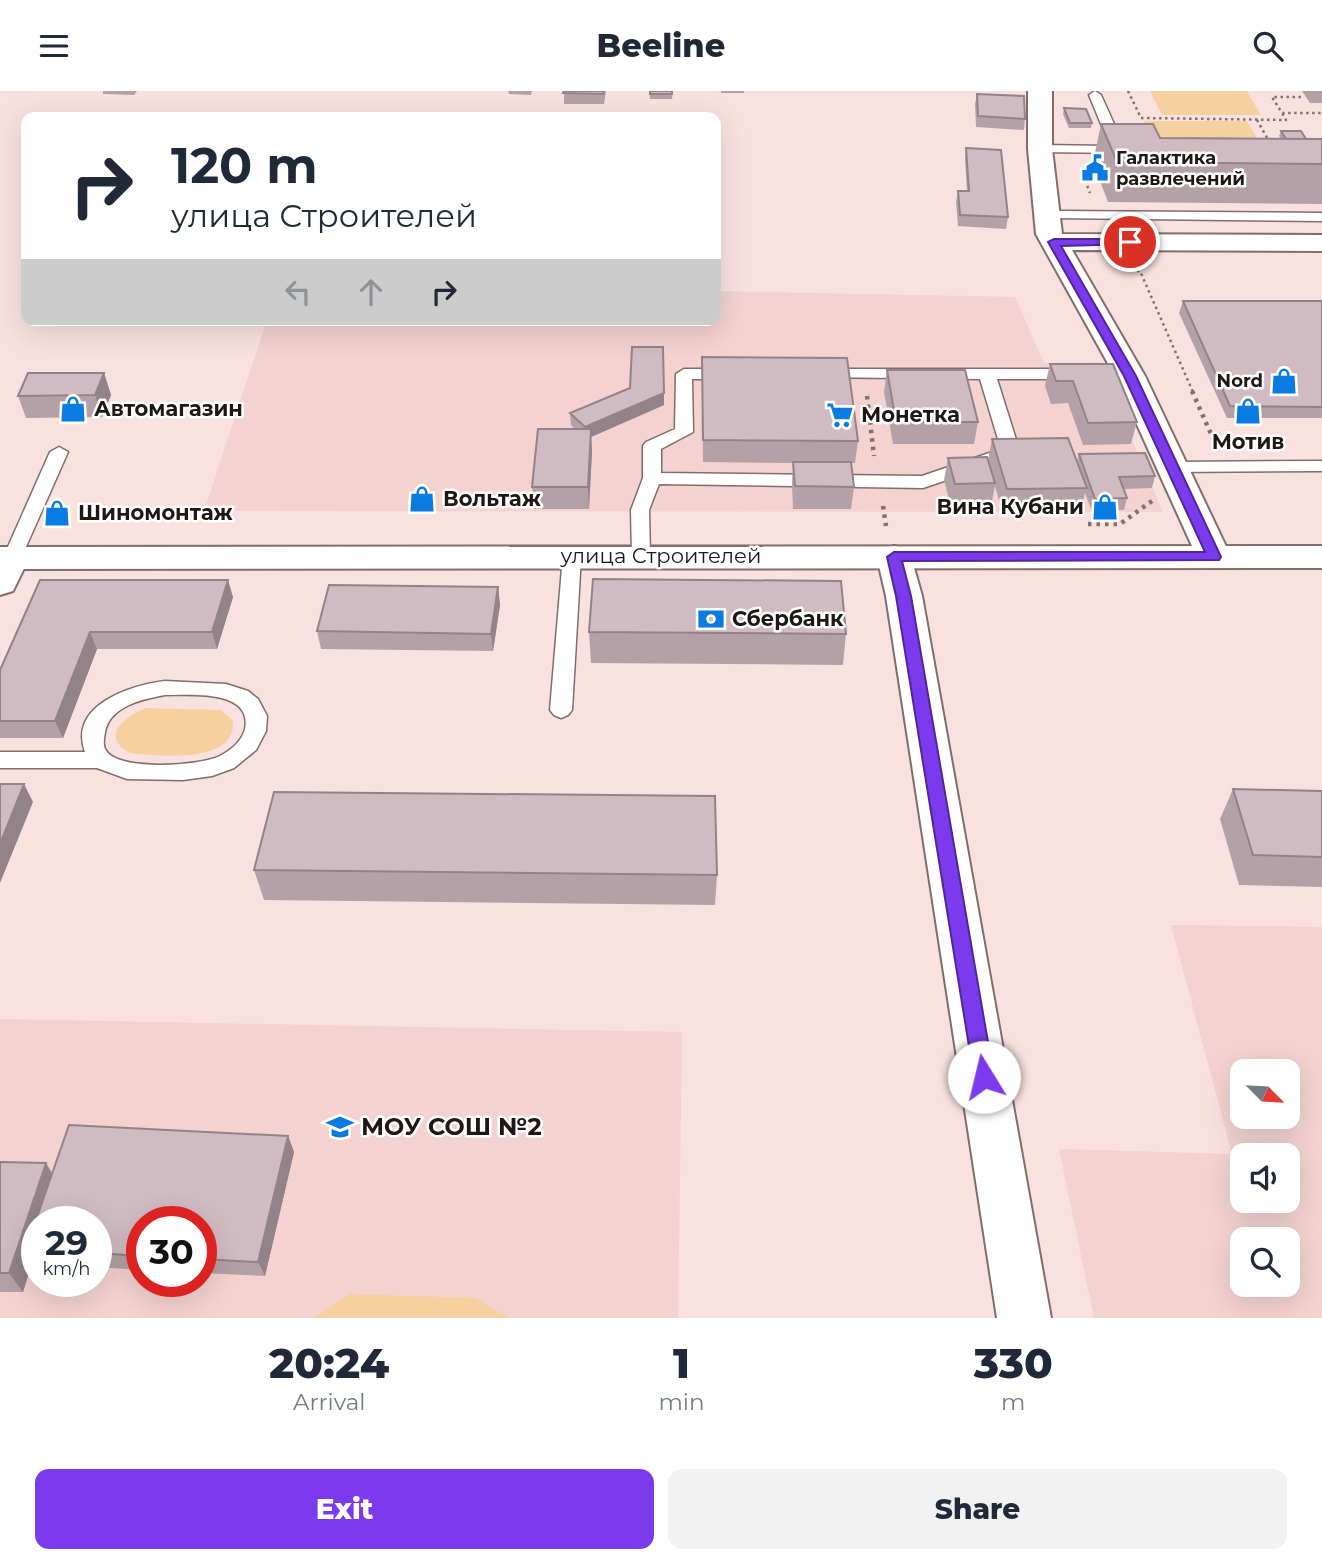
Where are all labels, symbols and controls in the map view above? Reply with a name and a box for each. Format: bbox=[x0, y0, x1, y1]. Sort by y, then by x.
text: Beeline bbox=[597, 26, 725, 65]
icon: menu bbox=[35, 27, 73, 65]
icon: search bbox=[1249, 27, 1287, 65]
text: 120 m bbox=[171, 136, 318, 195]
icon: right bbox=[56, 140, 147, 231]
place label: Галактика развлечений bbox=[1116, 147, 1245, 190]
public building icon: Галактика развлечений bbox=[1080, 153, 1110, 183]
text: улица Строителей bbox=[171, 196, 477, 235]
pin bbox=[1100, 212, 1160, 272]
icon: arrive bbox=[1111, 223, 1149, 261]
icon: left bbox=[279, 273, 317, 311]
icon: ahead bbox=[352, 273, 390, 311]
icon: right bbox=[425, 273, 463, 311]
shop icon: Nord bbox=[1269, 366, 1299, 396]
place label: Nord bbox=[1217, 370, 1263, 392]
shop icon: Автомагазин bbox=[58, 394, 88, 424]
place label: Автомагазин bbox=[94, 396, 243, 421]
shop icon: Мотив bbox=[1233, 396, 1263, 426]
supermarket icon: Монетка bbox=[825, 400, 855, 430]
place label: Монетка bbox=[861, 402, 960, 427]
place label: Мотив bbox=[1212, 429, 1284, 454]
shop icon: Вольтаж bbox=[407, 484, 437, 514]
place label: Вольтаж bbox=[443, 486, 542, 511]
shop icon: Вина Кубани bbox=[1090, 492, 1120, 522]
place label: Вина Кубани bbox=[937, 494, 1084, 519]
shop icon: Шиномонтаж bbox=[42, 498, 72, 528]
place label: Шиномонтаж bbox=[78, 500, 234, 525]
street label: улица Строителей bbox=[560, 543, 761, 568]
bank icon: Сбербанк bbox=[696, 604, 726, 634]
place label: Сбербанк bbox=[732, 606, 844, 631]
position arrow bbox=[947, 1040, 1021, 1114]
north arrow bbox=[1230, 1059, 1300, 1129]
map controls bbox=[1230, 1059, 1300, 1297]
school or university icon: МОУ СОШ №2 bbox=[325, 1112, 355, 1142]
place label: МОУ СОШ №2 bbox=[361, 1112, 542, 1141]
button: sound bbox=[1230, 1143, 1300, 1213]
speed limit sign: 30 bbox=[126, 1206, 217, 1297]
text: 29 bbox=[45, 1221, 88, 1264]
button: search bbox=[1230, 1227, 1300, 1297]
text: km/h bbox=[42, 1258, 91, 1280]
text: 20:24 bbox=[269, 1337, 389, 1389]
text: 1 bbox=[673, 1337, 690, 1389]
text: 330 bbox=[974, 1337, 1053, 1389]
text: Arrival bbox=[293, 1388, 365, 1416]
text: min bbox=[658, 1388, 705, 1416]
text: m bbox=[1001, 1388, 1025, 1416]
button: Exit bbox=[35, 1469, 654, 1549]
button: Share bbox=[668, 1469, 1287, 1549]

